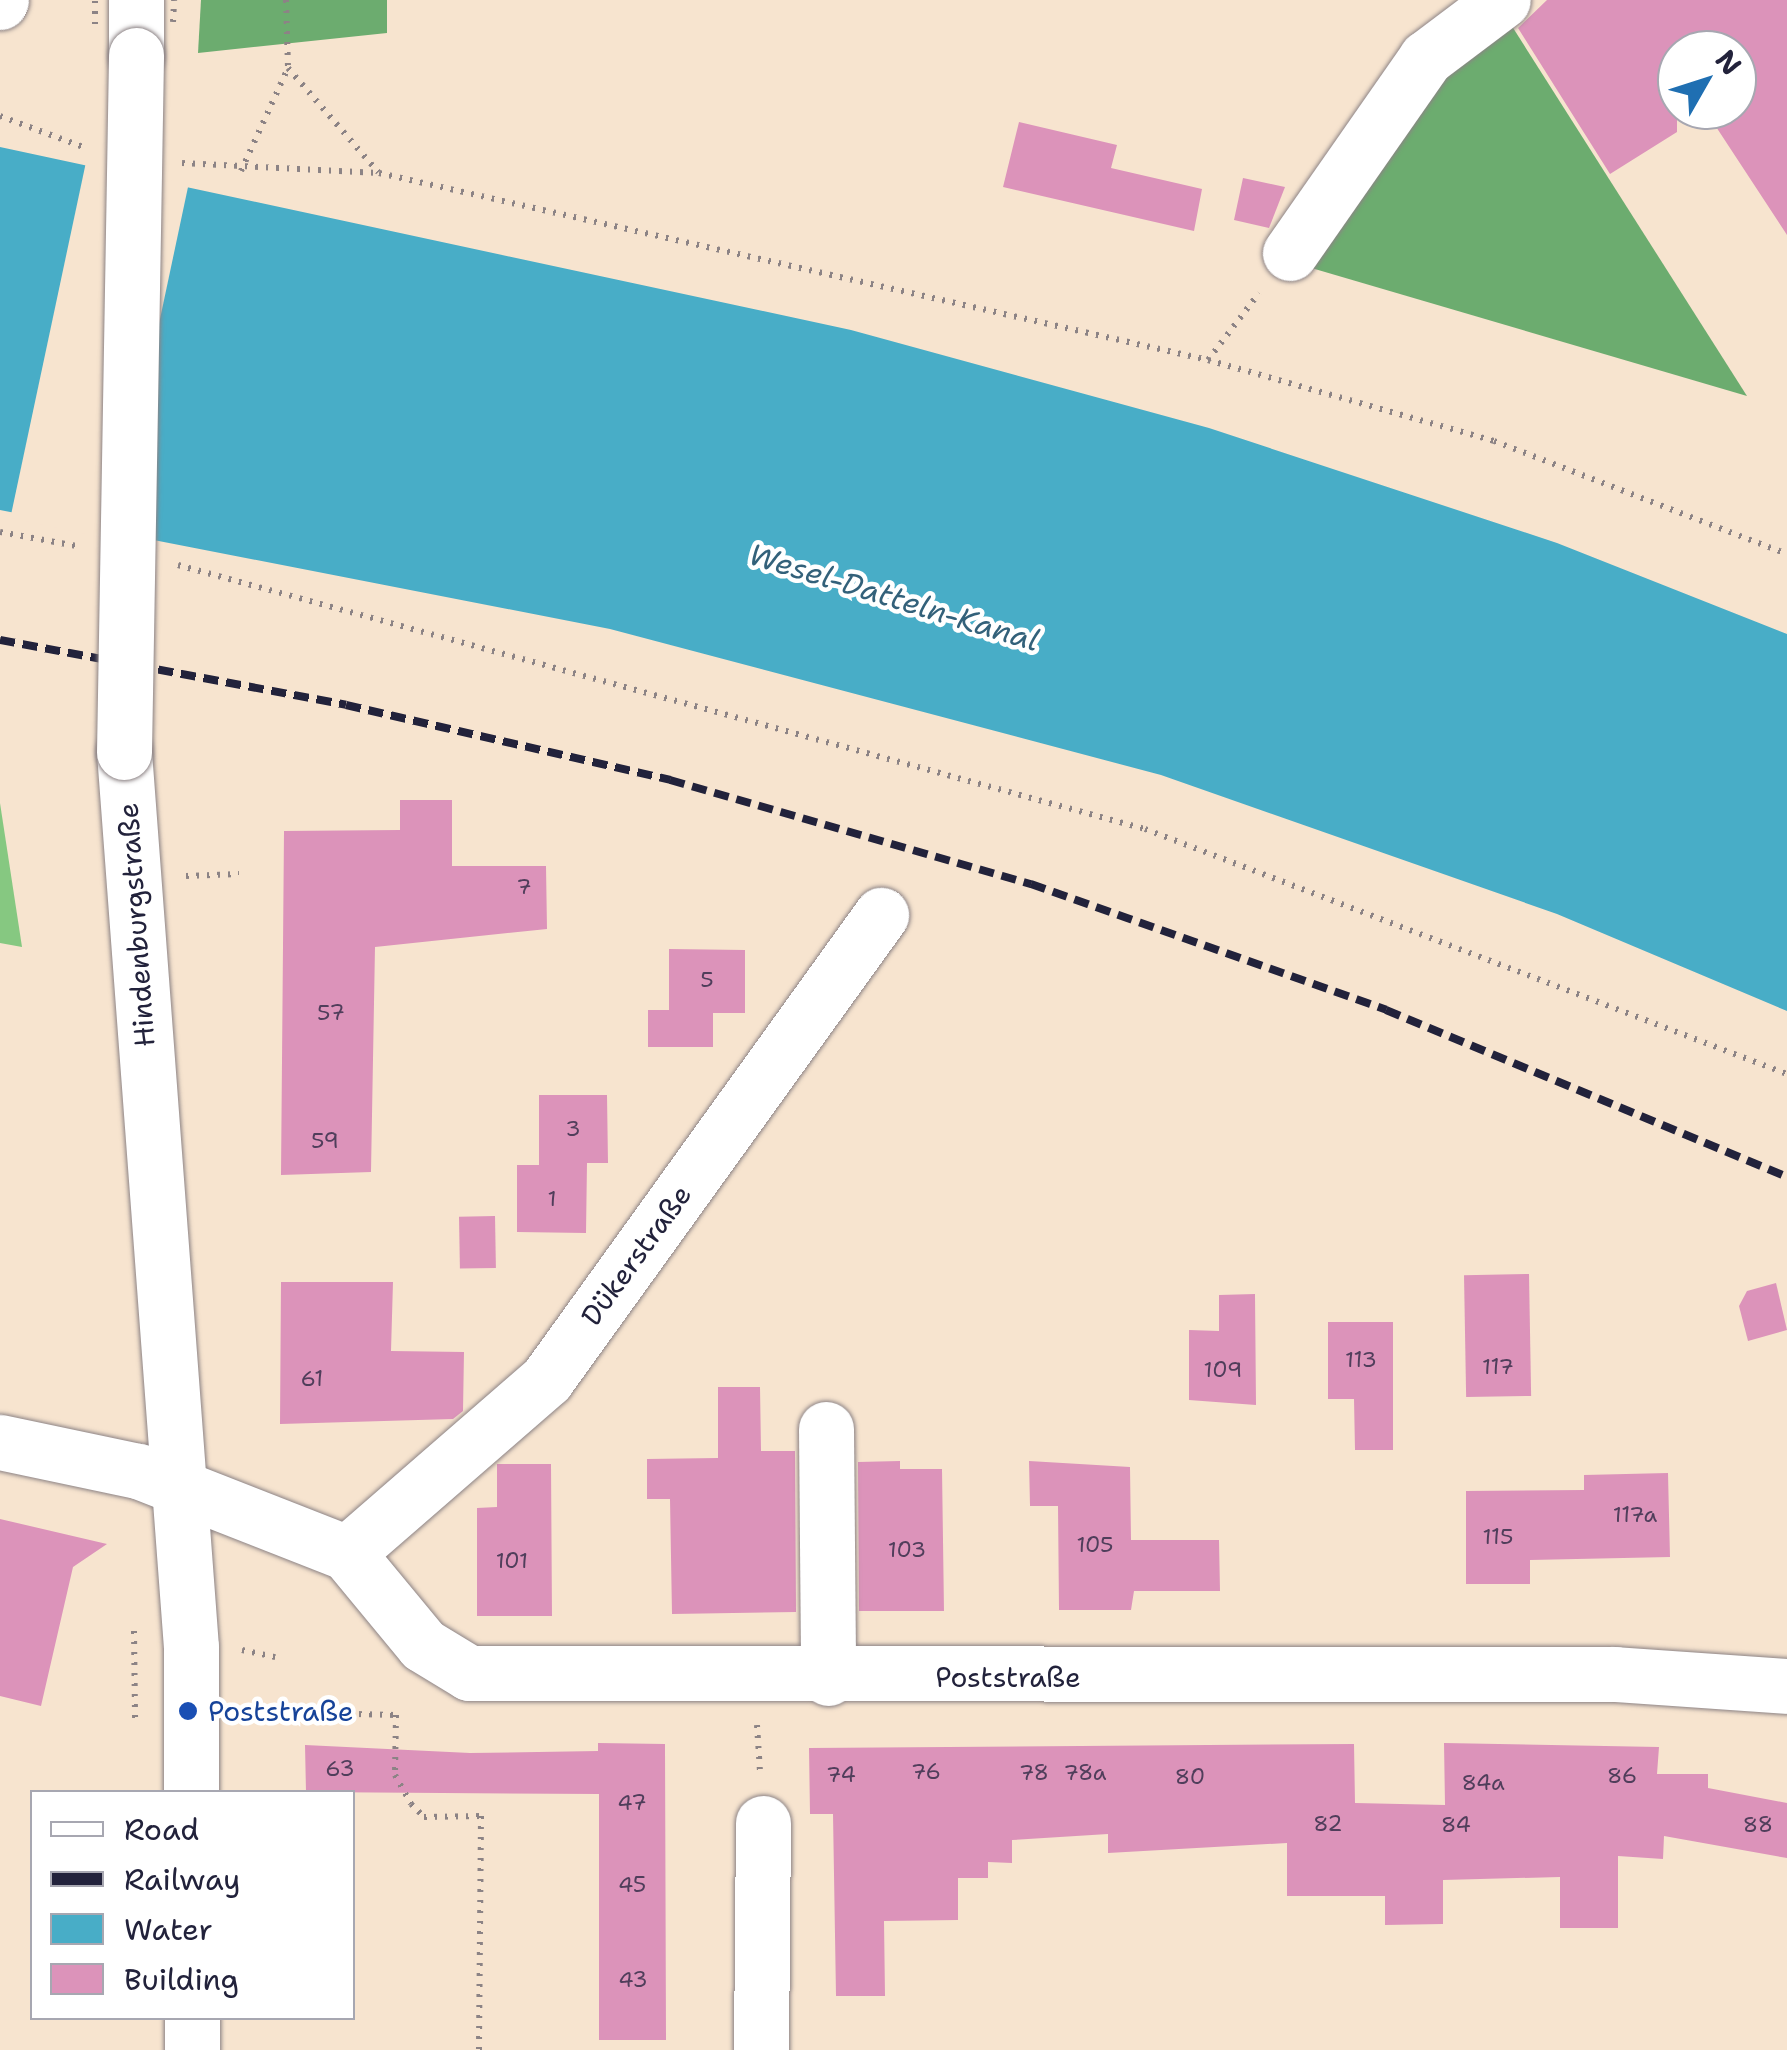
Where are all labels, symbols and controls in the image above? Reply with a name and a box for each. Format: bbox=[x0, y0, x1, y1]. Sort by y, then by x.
north arrow bbox=[1657, 30, 1757, 130]
text: N bbox=[1707, 42, 1751, 83]
water label: Wesel-Datteln-Kanal bbox=[745, 537, 1043, 659]
street label: Hindenburgstraße bbox=[111, 802, 161, 1048]
house number: 7 bbox=[516, 874, 532, 900]
house number: 5 bbox=[700, 967, 714, 993]
house number: 57 bbox=[317, 1000, 345, 1026]
house number: 3 bbox=[565, 1116, 581, 1142]
house number: 59 bbox=[311, 1128, 339, 1154]
street label: Dükerstraße bbox=[574, 1178, 698, 1332]
house number: 1 bbox=[547, 1186, 557, 1212]
house number: 113 bbox=[1345, 1347, 1377, 1373]
house number: 117 bbox=[1482, 1354, 1514, 1380]
house number: 109 bbox=[1204, 1357, 1242, 1383]
house number: 61 bbox=[301, 1366, 323, 1392]
house number: 117a bbox=[1613, 1502, 1657, 1528]
house number: 115 bbox=[1483, 1524, 1513, 1550]
house number: 105 bbox=[1076, 1532, 1114, 1558]
house number: 103 bbox=[888, 1537, 926, 1563]
house number: 101 bbox=[496, 1548, 528, 1574]
street label: Poststraße bbox=[935, 1660, 1081, 1694]
place label: Poststraße bbox=[208, 1694, 354, 1728]
marker: Poststraße bbox=[177, 1700, 199, 1722]
house number: 63 bbox=[325, 1756, 355, 1782]
house number: 76 bbox=[911, 1759, 941, 1785]
house number: 78 bbox=[1019, 1760, 1049, 1786]
house number: 78a bbox=[1064, 1760, 1106, 1786]
house number: 74 bbox=[826, 1762, 856, 1788]
house number: 86 bbox=[1607, 1763, 1637, 1789]
house number: 80 bbox=[1175, 1764, 1205, 1790]
house number: 84a bbox=[1461, 1770, 1505, 1796]
legend bbox=[30, 1790, 355, 2020]
house number: 47 bbox=[617, 1790, 647, 1816]
text: Road bbox=[124, 1809, 199, 1850]
house number: 82 bbox=[1313, 1811, 1343, 1837]
house number: 84 bbox=[1441, 1812, 1471, 1838]
house number: 88 bbox=[1743, 1812, 1773, 1838]
text: Railway bbox=[124, 1859, 240, 1900]
house number: 45 bbox=[618, 1872, 646, 1898]
text: Water bbox=[124, 1909, 213, 1950]
text: Building bbox=[124, 1959, 239, 2000]
house number: 43 bbox=[618, 1967, 648, 1993]

